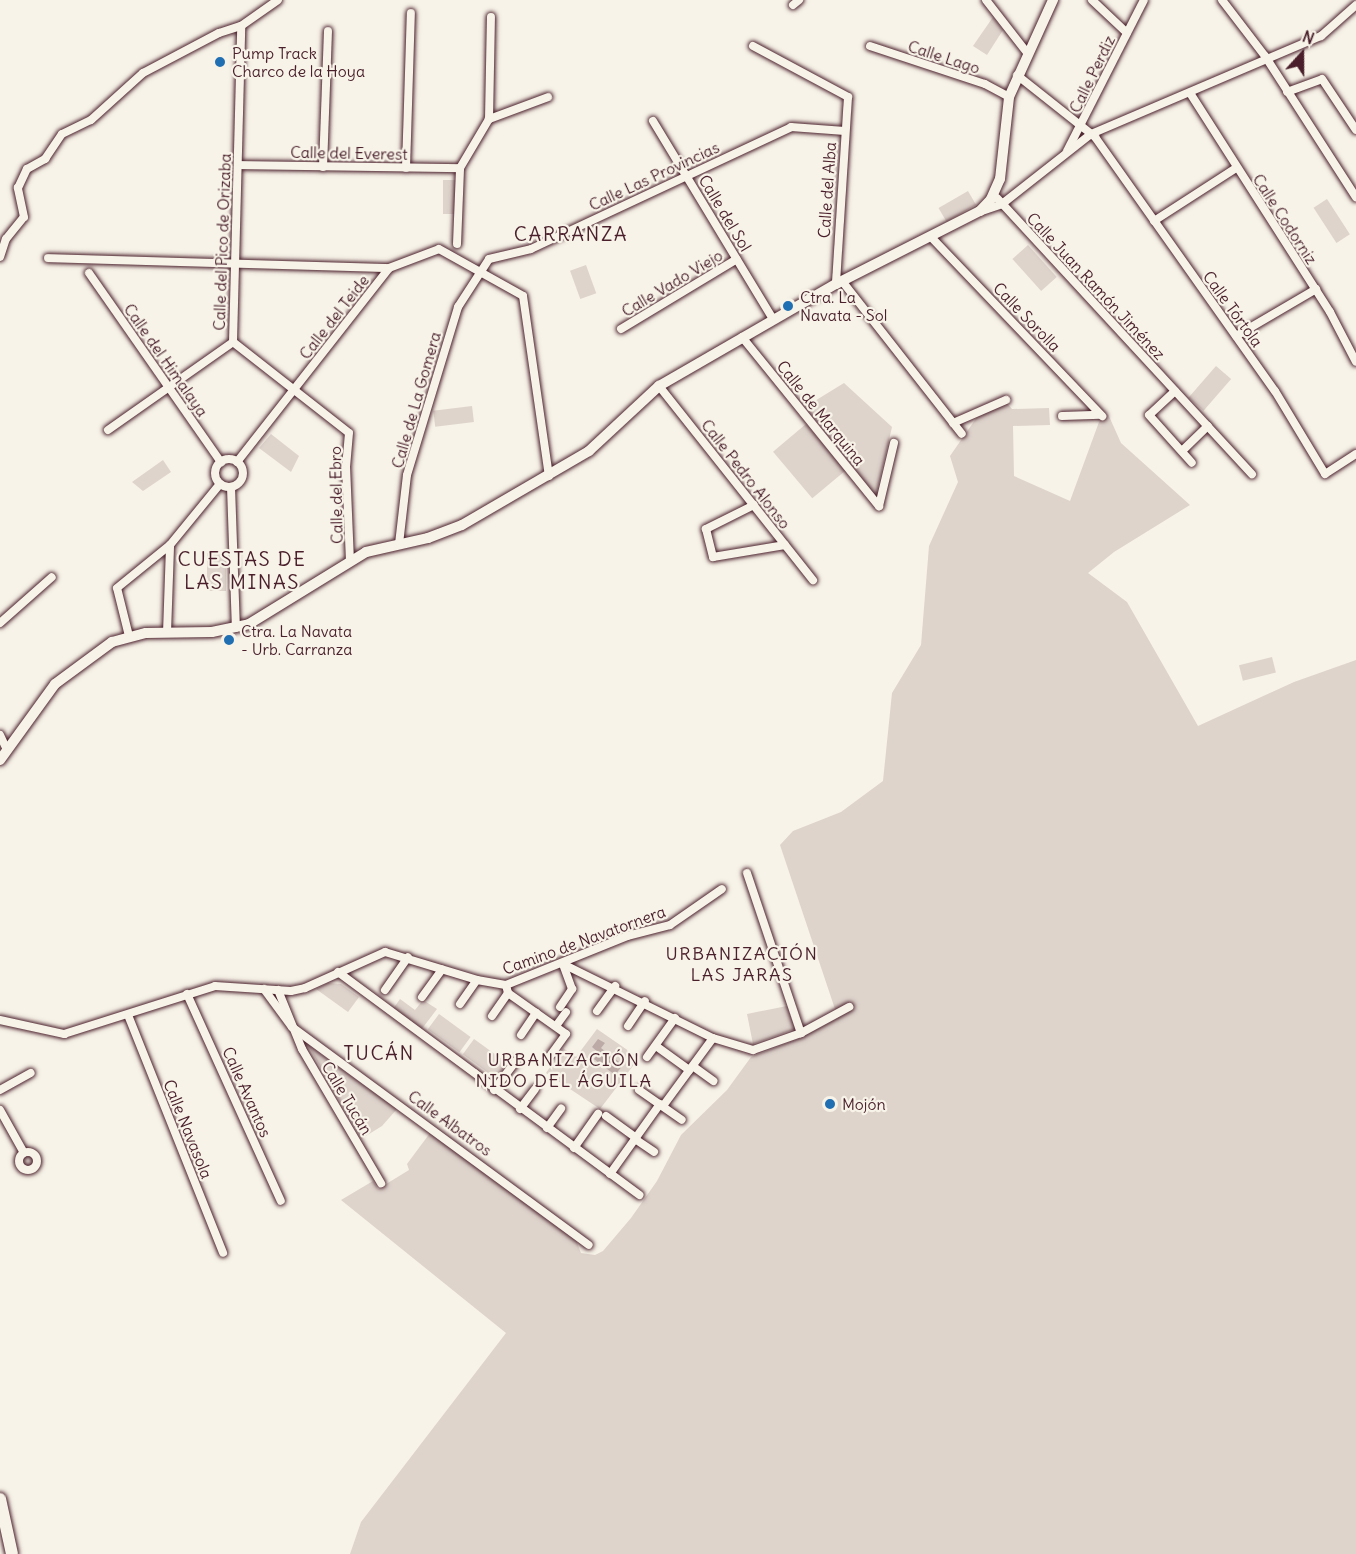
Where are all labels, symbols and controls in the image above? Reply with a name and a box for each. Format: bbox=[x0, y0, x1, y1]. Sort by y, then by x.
north arrow bbox=[1272, 24, 1332, 84]
text: N bbox=[1300, 26, 1317, 49]
street label: Calle Perdiz bbox=[1065, 32, 1119, 116]
street label: Calle Lago bbox=[906, 36, 982, 78]
place label: Pump Track Charco de la Hoya bbox=[232, 43, 365, 81]
marker: Pump Track Charco de la Hoya bbox=[213, 55, 227, 69]
street label: Calle Las Provincias bbox=[586, 137, 722, 215]
street label: Calle del Alba bbox=[814, 141, 840, 239]
street label: Calle del Everest bbox=[290, 142, 408, 164]
street label: Calle del Pico de Orizaba bbox=[209, 153, 235, 331]
street label: Calle Codorniz bbox=[1249, 170, 1321, 268]
street label: Calle del Sol bbox=[695, 171, 755, 255]
street label: Calle Juan Ramón Jiménez bbox=[1023, 208, 1169, 364]
district label: CARRANZA bbox=[514, 221, 628, 245]
street label: Calle Vado Viejo bbox=[618, 245, 726, 321]
street label: Calle Tórtola bbox=[1199, 267, 1267, 351]
street label: Calle del Teide bbox=[295, 271, 373, 363]
street label: Calle Sorolla bbox=[989, 278, 1065, 356]
place label: Ctra. La Navata - Sol bbox=[800, 287, 887, 325]
marker: Ctra. La Navata - Sol bbox=[781, 299, 795, 313]
street label: Calle del Himalaya bbox=[120, 300, 212, 420]
street label: Calle de La Gomera bbox=[387, 330, 445, 470]
street label: Calle de Marquina bbox=[773, 357, 869, 469]
street label: Calle Pedro Alonso bbox=[697, 415, 795, 533]
street label: Calle del Ebro bbox=[326, 446, 346, 544]
district label: CUESTAS DE LAS MINAS bbox=[178, 546, 306, 593]
place label: Ctra. La Navata - Urb. Carranza bbox=[241, 621, 352, 659]
marker: Ctra. La Navata - Urb. Carranza bbox=[222, 633, 236, 647]
street label: Camino de Navatornera bbox=[500, 902, 668, 978]
district label: URBANIZACIÓN LAS JARAS bbox=[666, 944, 818, 986]
district label: TUCÁN bbox=[343, 1040, 415, 1064]
street label: Calle Avantos bbox=[219, 1044, 275, 1140]
district label: URBANIZACIÓN NIDO DEL ÁGUILA bbox=[475, 1050, 653, 1092]
street label: Calle Tucán bbox=[318, 1058, 376, 1138]
street label: Calle Navasola bbox=[159, 1077, 217, 1181]
street label: Calle Albatros bbox=[404, 1086, 496, 1160]
place label: Mojón bbox=[842, 1094, 886, 1114]
marker: Mojón bbox=[823, 1097, 837, 1111]

